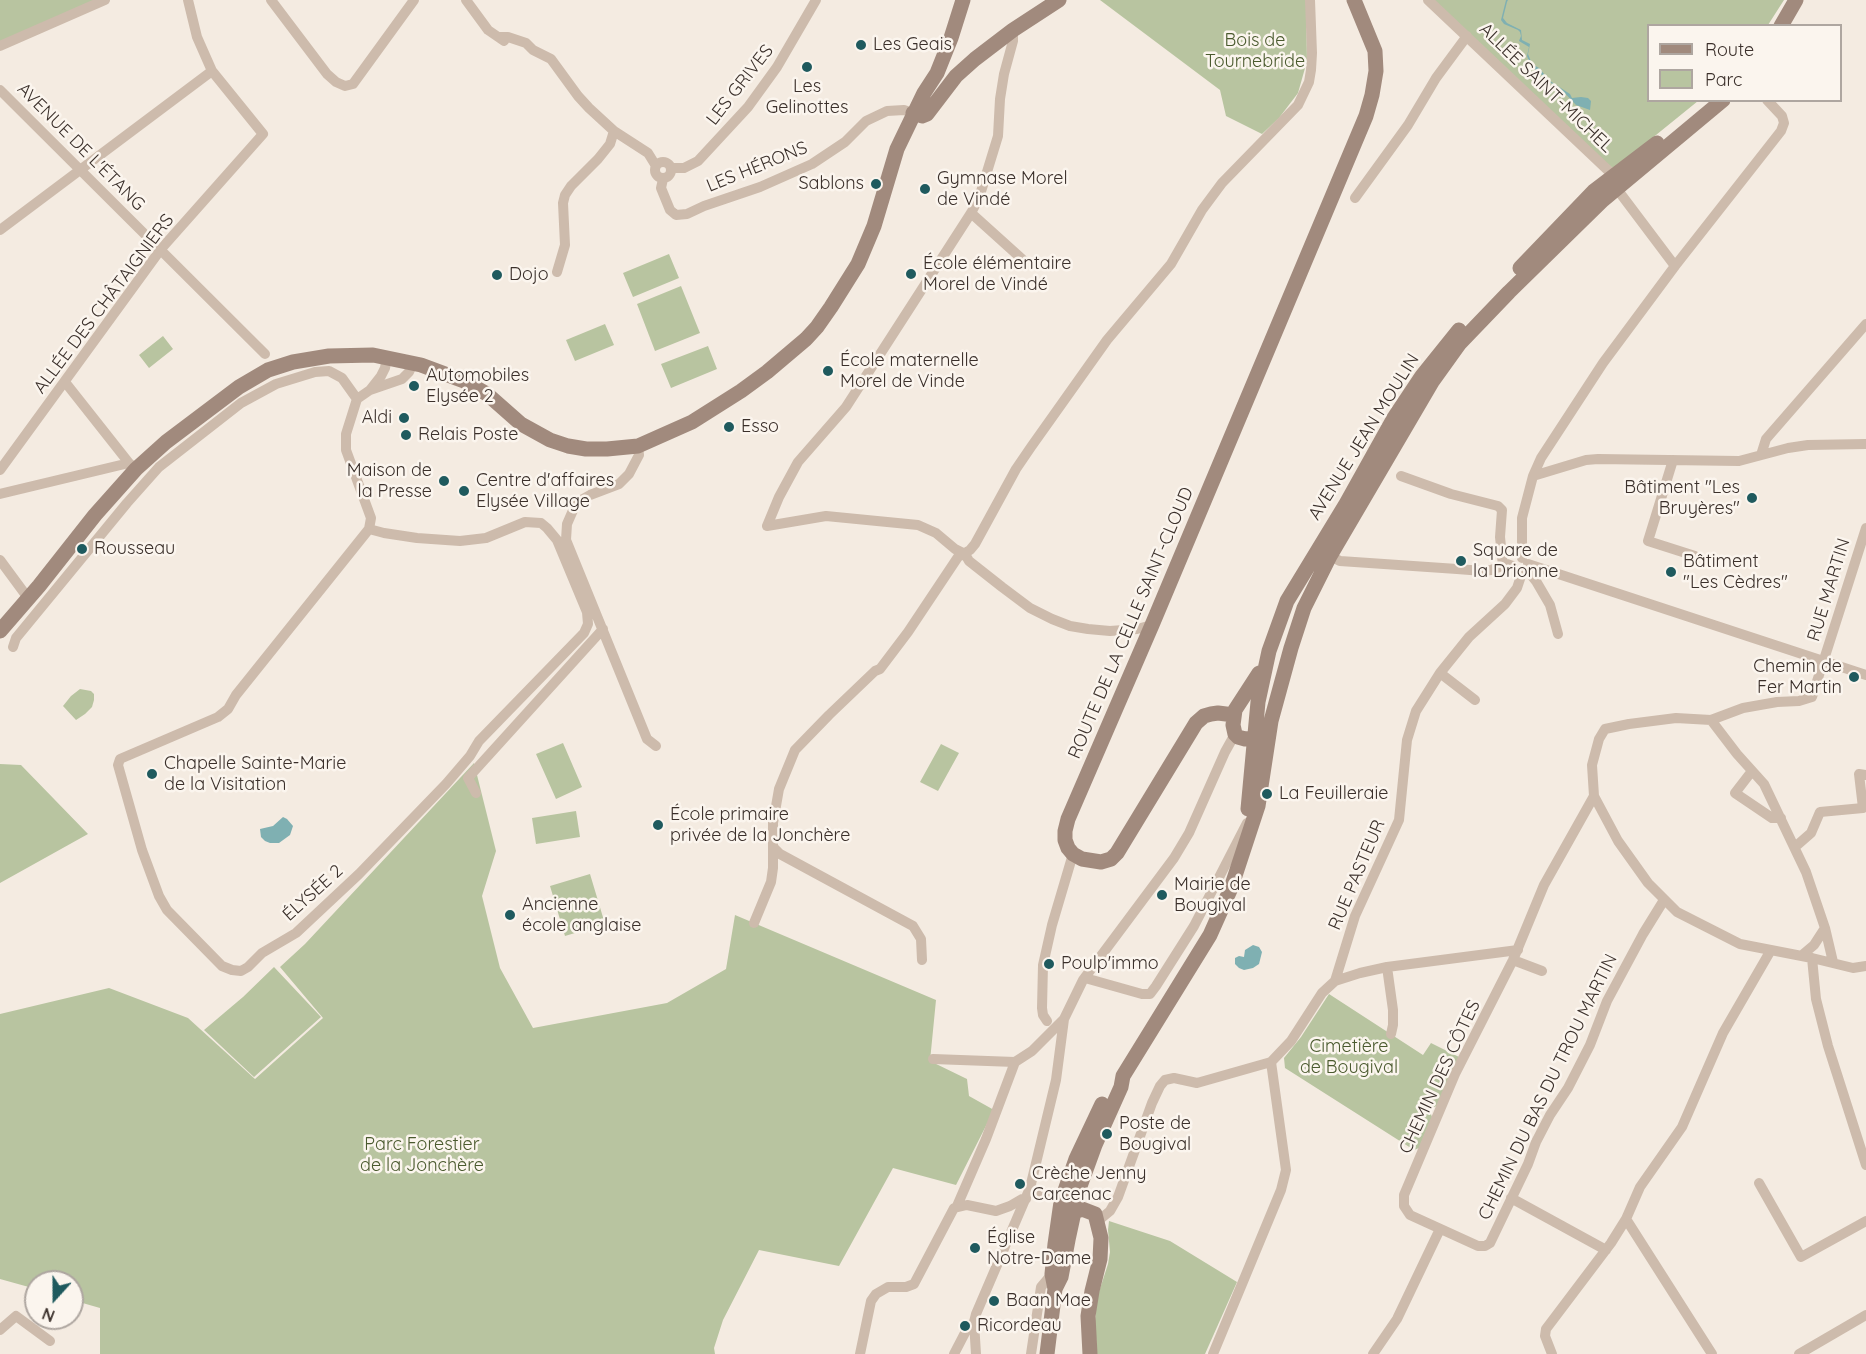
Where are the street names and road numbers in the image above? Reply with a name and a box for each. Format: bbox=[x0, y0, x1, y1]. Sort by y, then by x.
street label: ALLÉE SAINT-MICHEL bbox=[1475, 19, 1617, 157]
street label: LES GRIVES bbox=[702, 40, 778, 130]
street label: AVENUE DE L'ÉTANG bbox=[13, 79, 149, 215]
street label: LES HÉRONS bbox=[703, 137, 811, 197]
street label: ALLÉE DES CHÂTAIGNIERS bbox=[29, 210, 179, 398]
street label: AVENUE JEAN MOULIN bbox=[1304, 350, 1424, 524]
street label: ROUTE DE LA CELLE SAINT-CLOUD bbox=[1064, 484, 1198, 762]
street label: RUE MARTIN bbox=[1803, 536, 1855, 644]
street label: RUE PASTEUR bbox=[1324, 817, 1390, 933]
street label: ÉLYSÉE 2 bbox=[278, 860, 348, 926]
street label: CHEMIN DU BAS DU TROU MARTIN bbox=[1474, 951, 1622, 1223]
street label: CHEMIN DES CÔTES bbox=[1395, 997, 1485, 1157]

